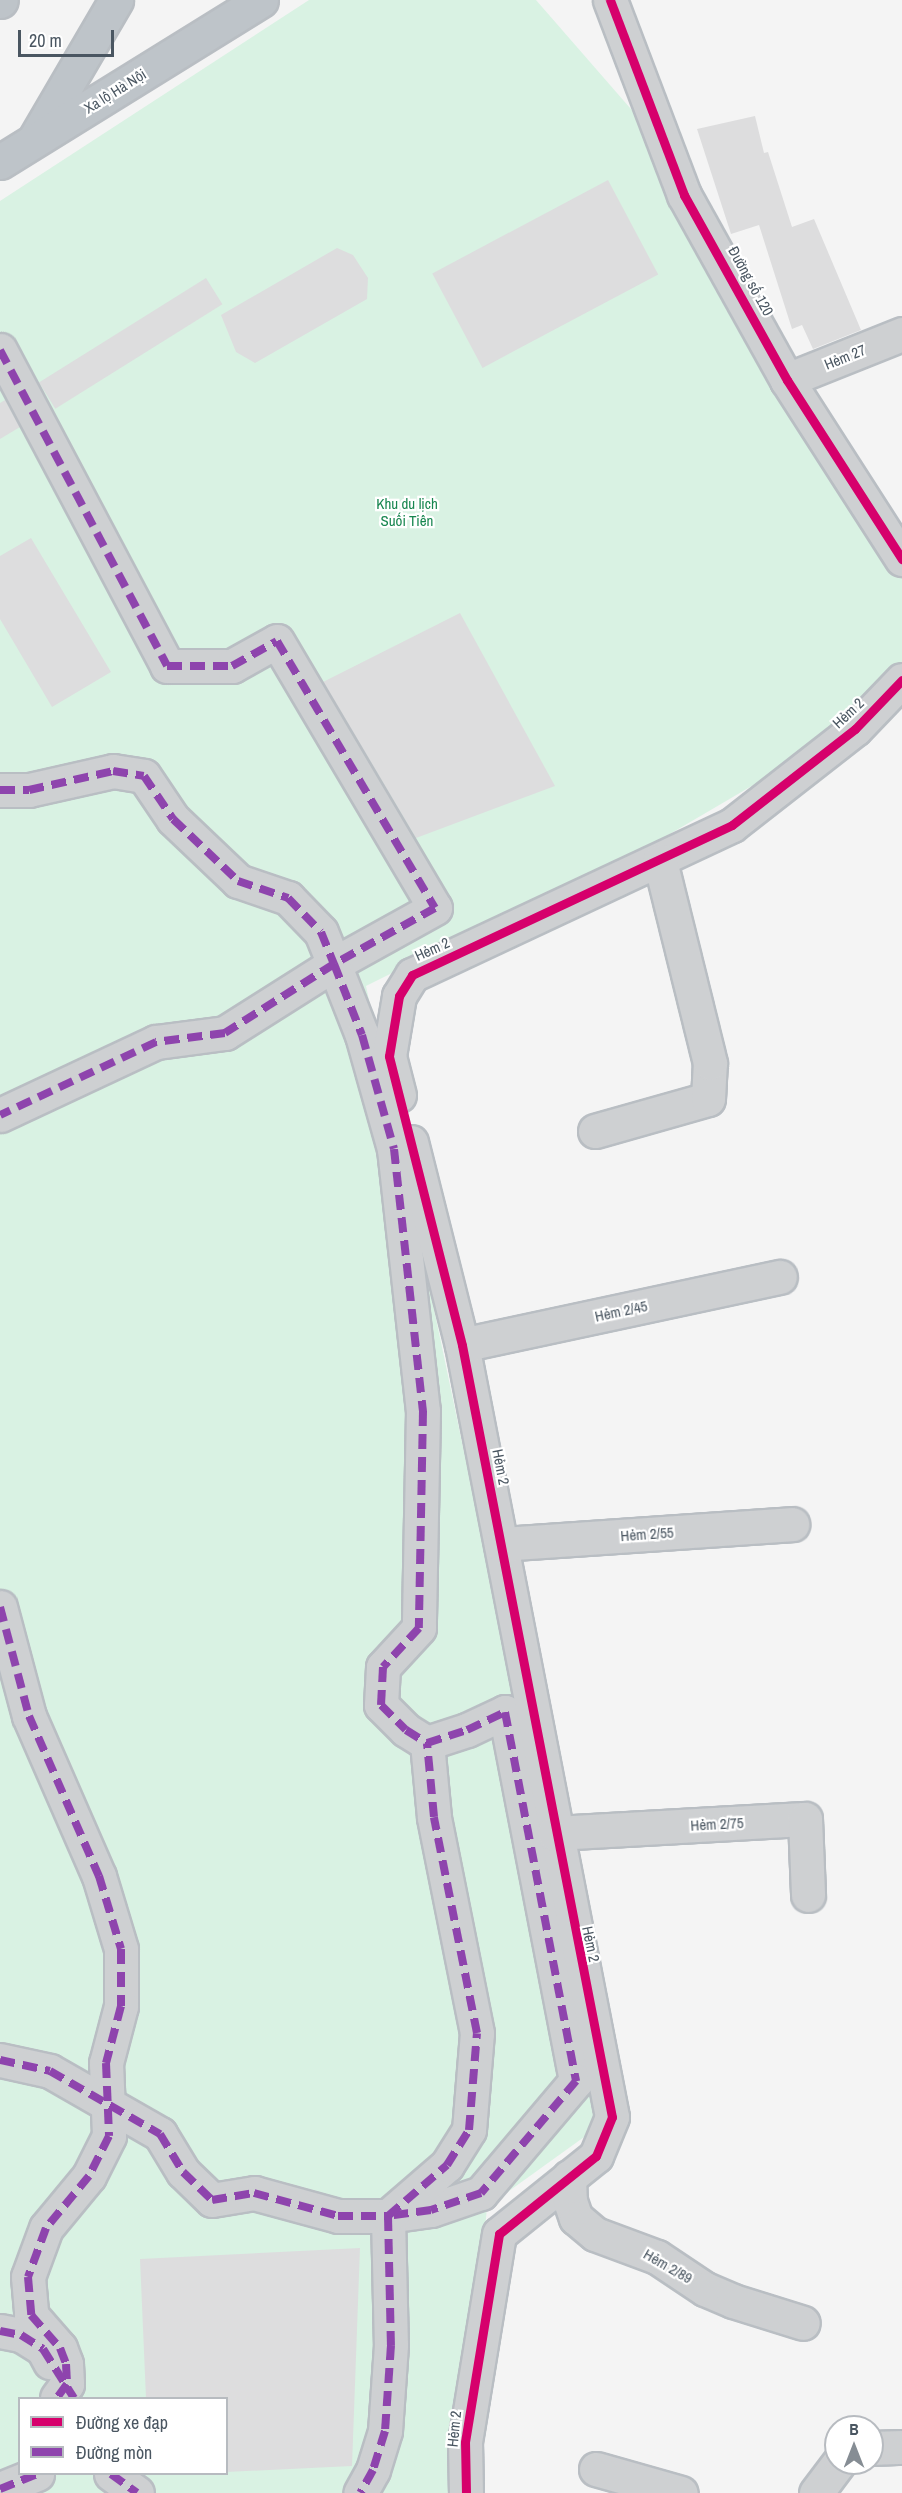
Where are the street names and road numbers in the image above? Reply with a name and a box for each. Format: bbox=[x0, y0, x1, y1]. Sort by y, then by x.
street label: Xa lộ Hà Nội bbox=[81, 65, 149, 117]
street label: Đường số 120 bbox=[725, 243, 777, 319]
street label: Hẻm 27 bbox=[822, 341, 868, 373]
street label: Hẻm 2 bbox=[829, 694, 867, 732]
street label: Hẻm 2 bbox=[412, 933, 452, 965]
street label: Hẻm 2/45 bbox=[593, 1297, 649, 1325]
street label: Hẻm 2 bbox=[489, 1448, 513, 1486]
street label: Hẻm 2/55 bbox=[620, 1523, 674, 1545]
street label: Hẻm 2/75 bbox=[690, 1814, 744, 1834]
street label: Hẻm 2 bbox=[578, 1924, 604, 1964]
street label: Hẻm 2/89 bbox=[640, 2245, 696, 2287]
street label: Hẻm 2 bbox=[443, 2410, 465, 2448]

